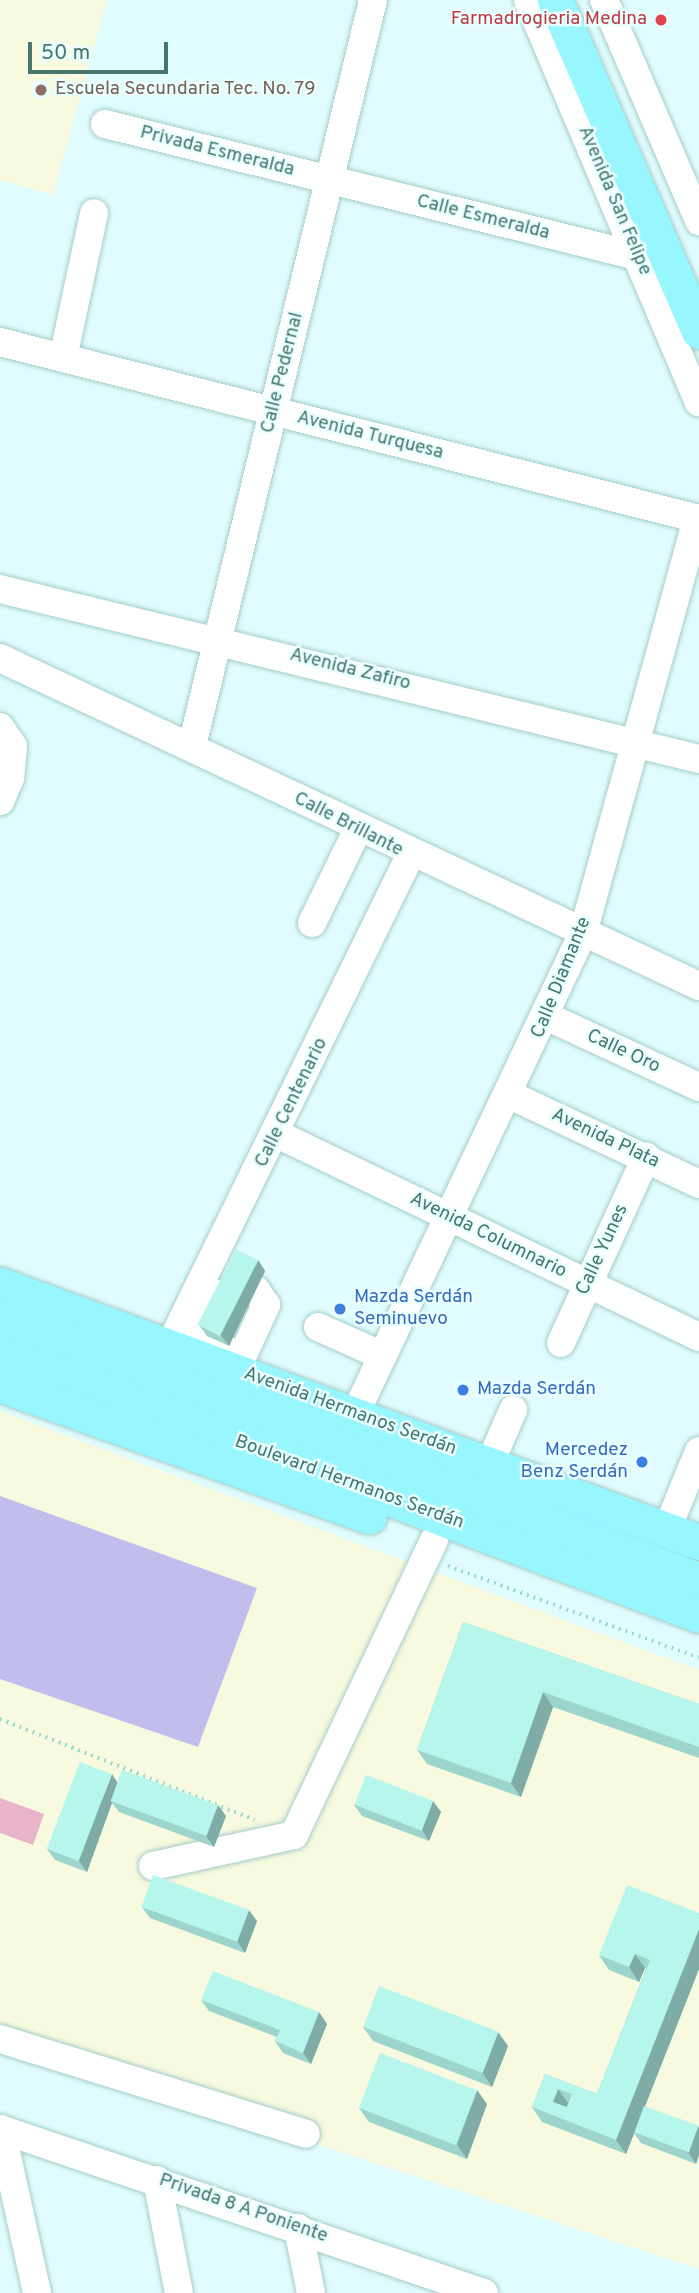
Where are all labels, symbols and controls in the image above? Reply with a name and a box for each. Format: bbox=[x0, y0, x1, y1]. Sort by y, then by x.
place label: Farmadrogieria Medina bbox=[451, 9, 647, 31]
marker: Farmadrogieria Medina bbox=[653, 12, 669, 28]
scale bar bbox=[32, 28, 172, 72]
text: 50 m bbox=[41, 40, 90, 67]
place label: Escuela Secundaria Tec. No. 79 bbox=[55, 79, 317, 101]
marker: Escuela Secundaria Tec. No. 79 bbox=[33, 82, 49, 98]
street label: Privada Esmeralda bbox=[137, 122, 297, 182]
street label: Avenida San Felipe bbox=[572, 123, 656, 279]
street label: Calle Esmeralda bbox=[414, 190, 552, 246]
street label: Calle Pedernal bbox=[257, 310, 309, 436]
street label: Avenida Turquesa bbox=[294, 407, 446, 465]
street label: Avenida Zafiro bbox=[287, 644, 413, 696]
street label: Calle Brillante bbox=[290, 788, 406, 862]
street label: Calle Diamante bbox=[527, 914, 597, 1042]
street label: Calle Oro bbox=[583, 1025, 663, 1079]
street label: Calle Centenario bbox=[251, 1035, 333, 1171]
street label: Avenida Plata bbox=[547, 1104, 663, 1174]
street label: Avenida Columnario bbox=[406, 1188, 570, 1284]
street label: Calle Yunes bbox=[572, 1200, 634, 1300]
place label: Mazda Serdán Seminuevo bbox=[354, 1287, 473, 1331]
marker: Mazda Serdán Seminuevo bbox=[332, 1301, 348, 1317]
street label: Avenida Hermanos Serdán bbox=[241, 1363, 459, 1461]
place label: Mazda Serdán bbox=[477, 1379, 596, 1401]
marker: Mazda Serdán bbox=[455, 1382, 471, 1398]
street label: Boulevard Hermanos Serdán bbox=[231, 1431, 467, 1535]
place label: Mercedez Benz Serdán bbox=[520, 1440, 628, 1484]
marker: Mercedez Benz Serdán bbox=[634, 1454, 650, 1470]
street label: Privada 8 A Poniente bbox=[155, 2169, 331, 2249]

